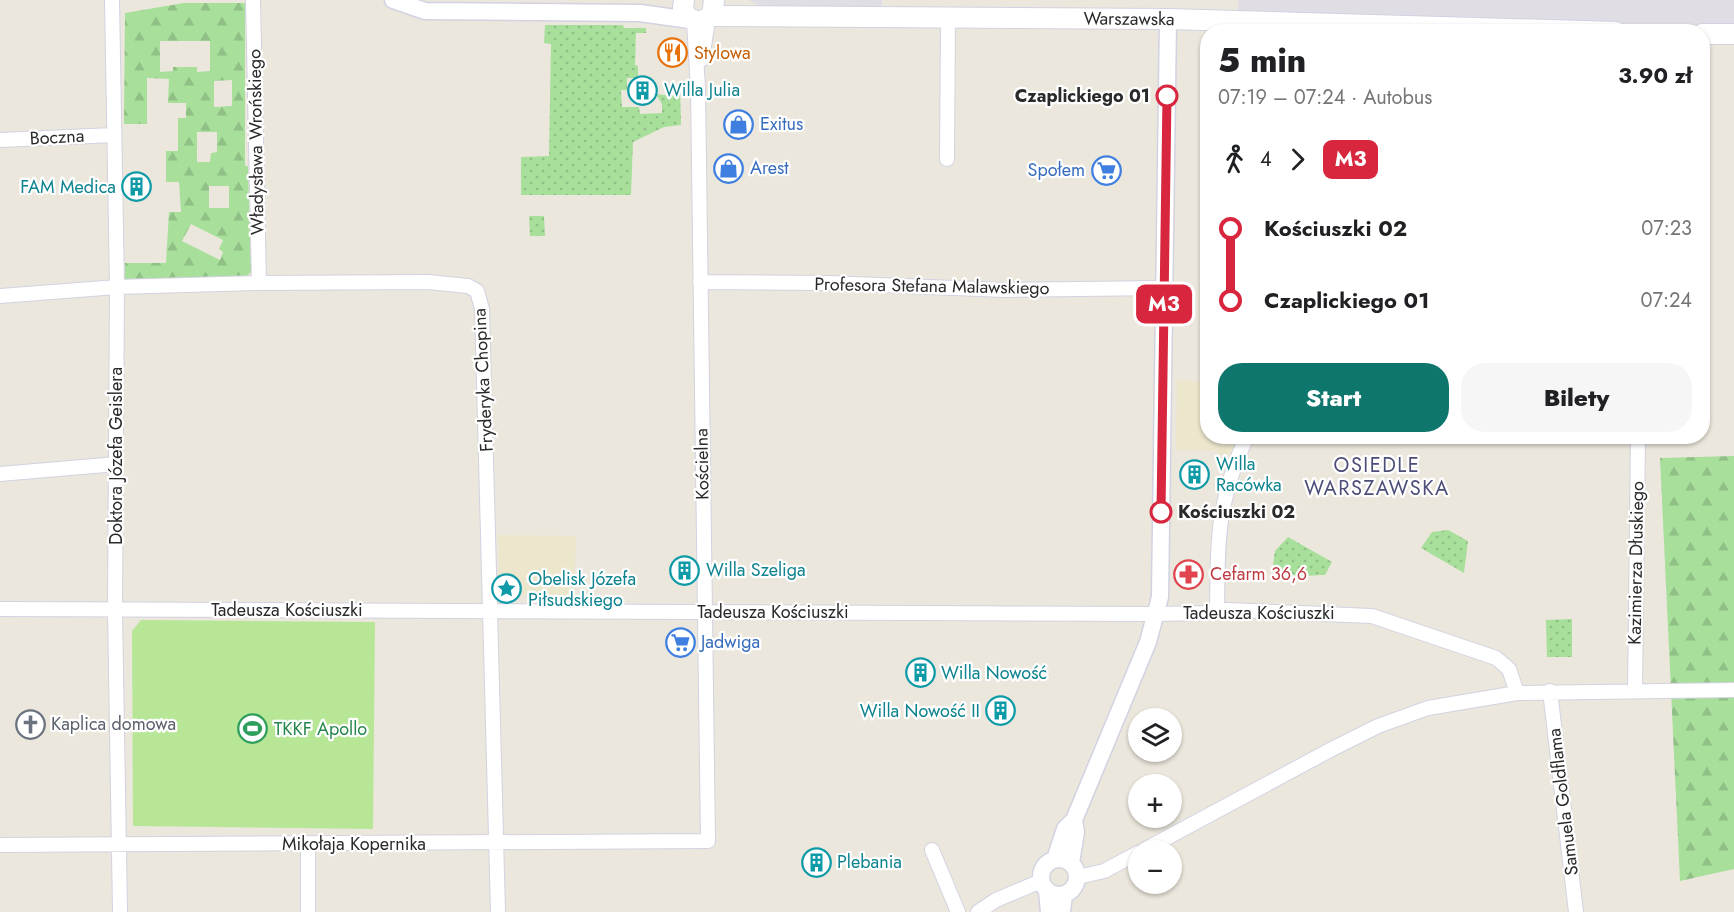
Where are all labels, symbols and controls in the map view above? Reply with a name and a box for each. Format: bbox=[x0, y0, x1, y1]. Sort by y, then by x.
street label: Warszawska bbox=[1083, 5, 1175, 32]
restaurant icon: Stylowa bbox=[657, 37, 689, 69]
text: 5 min bbox=[1218, 37, 1306, 84]
place label: Stylowa bbox=[694, 40, 751, 66]
street label: Władysława Wrońskiego bbox=[241, 49, 271, 235]
text: 3.90 zł bbox=[1618, 59, 1692, 91]
building icon: Willa Julia bbox=[627, 74, 659, 106]
place label: Willa Julia bbox=[664, 77, 740, 103]
place label: Czaplickiego 01 bbox=[1015, 83, 1150, 109]
text: 07:19 – 07:24 · Autobus bbox=[1218, 83, 1432, 112]
marker: Czaplickiego 01 bbox=[1156, 85, 1178, 107]
shop icon: Exitus bbox=[723, 108, 755, 140]
place label: Exitus bbox=[760, 111, 803, 137]
street label: Boczna bbox=[29, 123, 85, 151]
icon: walk bbox=[1218, 143, 1251, 176]
icon: forward bbox=[1281, 143, 1314, 176]
text: M3 bbox=[1335, 144, 1366, 174]
text: 4 bbox=[1260, 145, 1272, 174]
shop icon: Arest bbox=[713, 152, 745, 184]
supermarket icon: Społem bbox=[1090, 154, 1122, 186]
place label: Arest bbox=[750, 155, 789, 181]
place label: Społem bbox=[1028, 157, 1085, 183]
building icon: FAM Medica bbox=[121, 171, 153, 203]
place label: FAM Medica bbox=[20, 174, 116, 200]
text: Kościuszki 02 bbox=[1264, 212, 1407, 244]
text: 07:23 bbox=[1641, 214, 1692, 243]
street label: Profesora Stefana Malawskiego bbox=[814, 271, 1050, 301]
line badge: M3 bbox=[1137, 284, 1191, 324]
text: Czaplickiego 01 bbox=[1264, 284, 1429, 316]
text: 07:24 bbox=[1640, 286, 1692, 315]
text: M3 bbox=[1148, 289, 1180, 319]
street label: Fryderyka Chopina bbox=[466, 307, 500, 453]
button: Start bbox=[1218, 363, 1449, 432]
button: Bilety bbox=[1461, 363, 1692, 432]
street label: Doktora Józefa Geislera bbox=[103, 367, 129, 545]
street label: Kościelna bbox=[688, 428, 716, 500]
place label: Willa Racówka bbox=[1216, 451, 1282, 498]
district label: OSIEDLE WARSZAWSKA bbox=[1304, 451, 1450, 503]
building icon: Willa Racówka bbox=[1179, 458, 1211, 490]
street label: Kazimierza Dłuskiego bbox=[1622, 481, 1650, 645]
place label: Kościuszki 02 bbox=[1178, 499, 1295, 525]
marker: Kościuszki 02 bbox=[1150, 501, 1172, 523]
building icon: Willa Szeliga bbox=[669, 554, 701, 586]
place label: Willa Szeliga bbox=[706, 557, 806, 583]
pharmacy icon: Cefarm 36,6 bbox=[1173, 558, 1205, 590]
place label: Cefarm 36,6 bbox=[1210, 561, 1307, 587]
place label: Obelisk Józefa Piłsudskiego bbox=[528, 566, 636, 613]
place icon: Obelisk Józefa Piłsudskiego bbox=[491, 573, 523, 605]
street label: Tadeusza Kościuszki bbox=[211, 597, 363, 623]
street label: Tadeusza Kościuszki bbox=[697, 599, 849, 625]
street label: Tadeusza Kościuszki bbox=[1183, 600, 1335, 626]
supermarket icon: Jadwiga bbox=[664, 626, 696, 658]
place label: Jadwiga bbox=[699, 629, 760, 655]
building icon: Willa Nowość bbox=[904, 657, 936, 689]
place label: Willa Nowość bbox=[941, 660, 1047, 686]
building icon: Willa Nowość II bbox=[985, 695, 1017, 727]
place label: Willa Nowość II bbox=[860, 698, 980, 724]
church icon: Kaplica domowa bbox=[14, 708, 46, 740]
map controls bbox=[1128, 708, 1182, 894]
button: layers bbox=[1128, 708, 1182, 762]
place label: Kaplica domowa bbox=[51, 711, 176, 737]
sports icon: TKKF Apollo bbox=[237, 713, 269, 745]
place label: TKKF Apollo bbox=[274, 716, 367, 742]
street label: Samuela Goldflama bbox=[1541, 727, 1585, 877]
button: + bbox=[1128, 774, 1182, 828]
street label: Mikołaja Kopernika bbox=[282, 831, 426, 857]
button: − bbox=[1128, 840, 1182, 894]
building icon: Plebania bbox=[800, 846, 832, 878]
place label: Plebania bbox=[837, 849, 902, 875]

